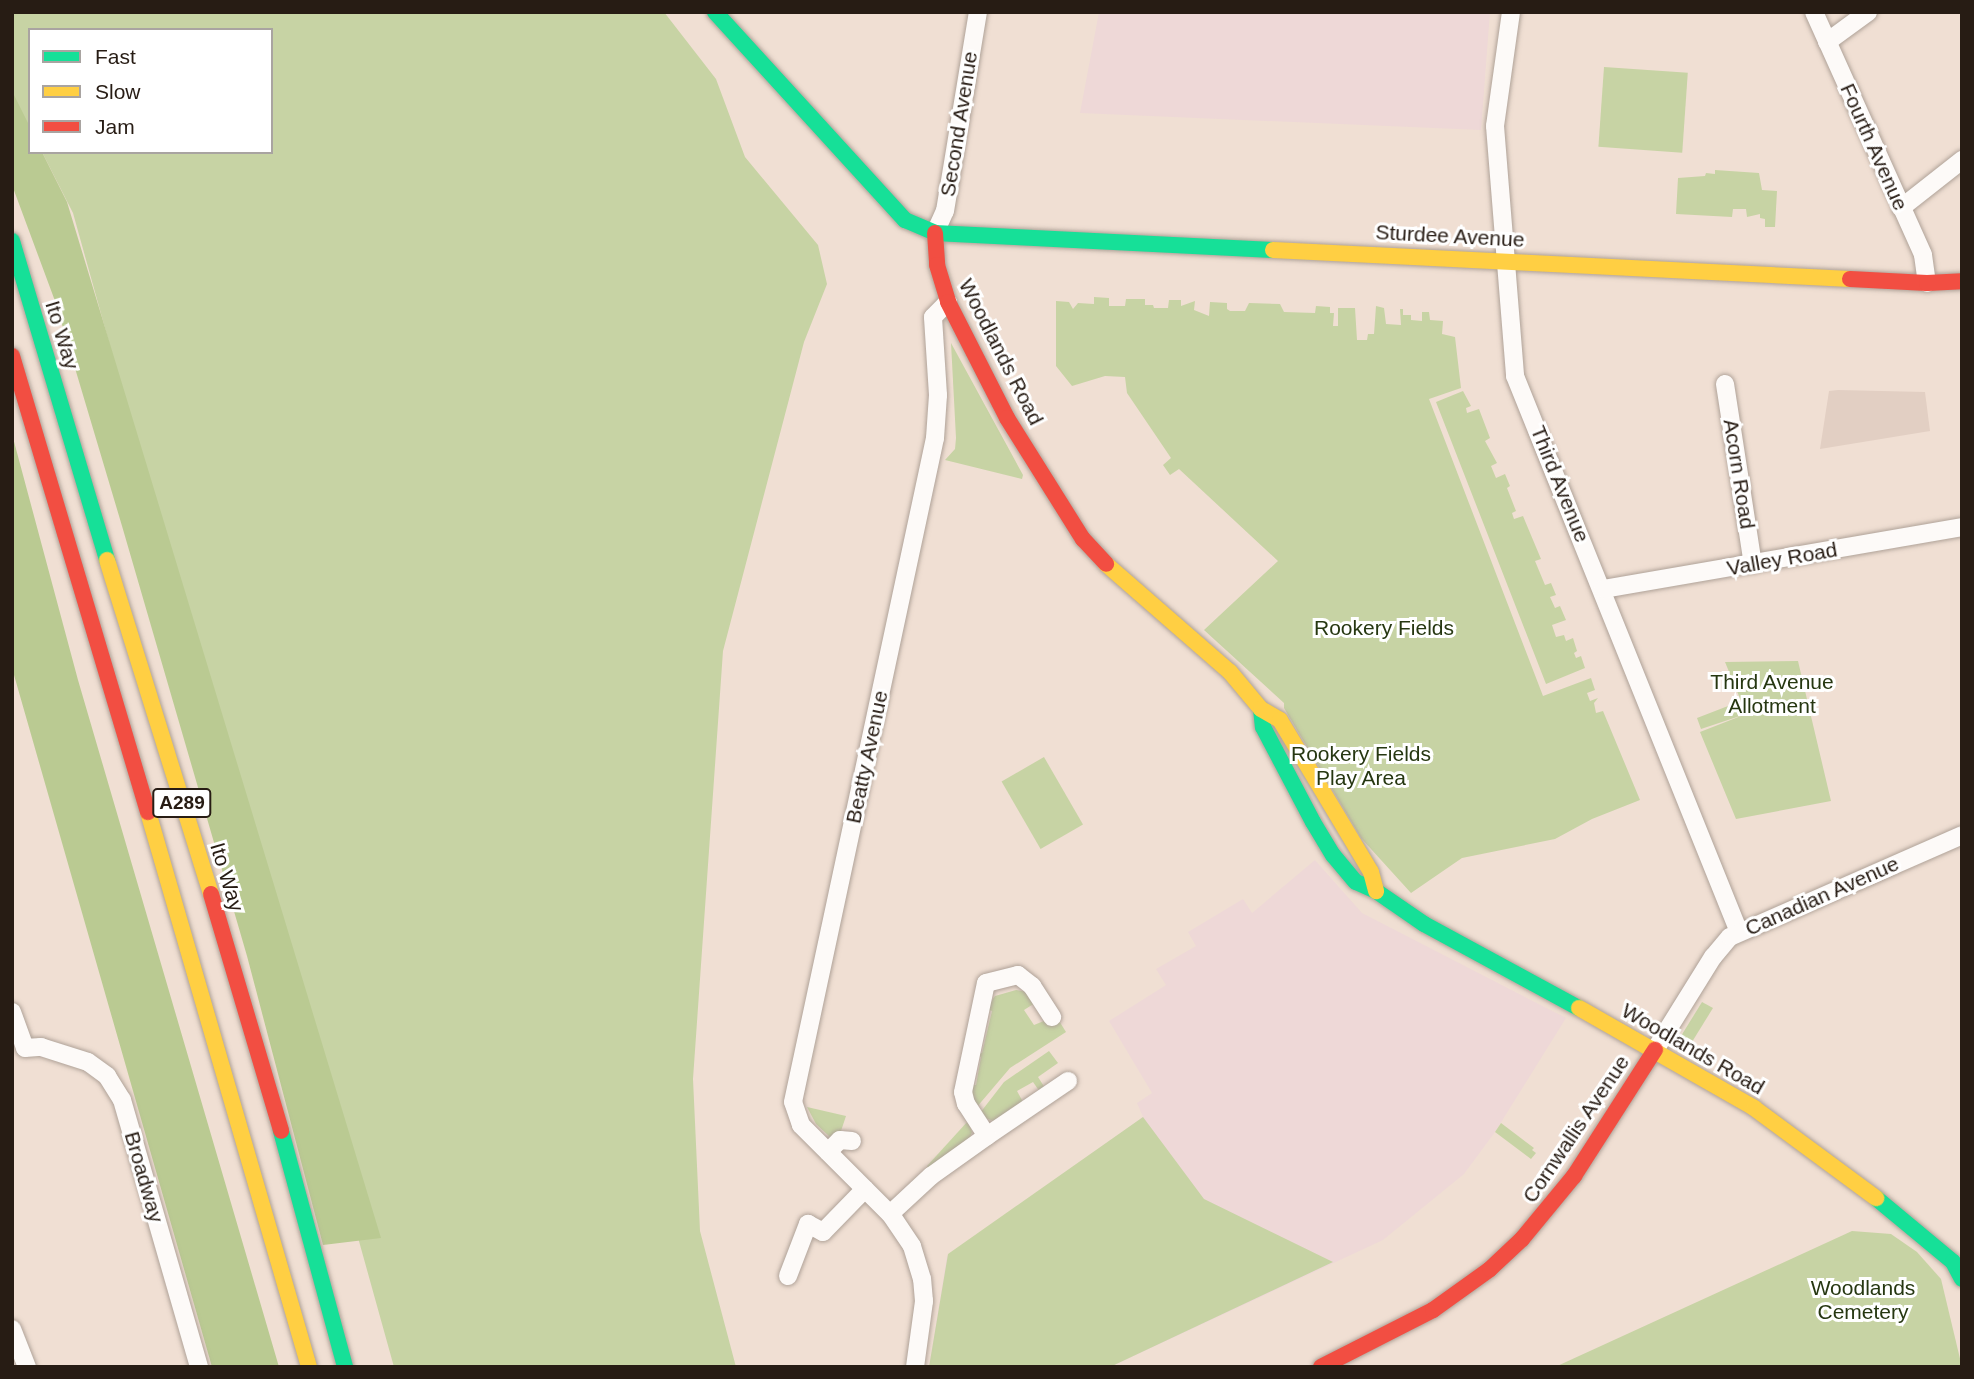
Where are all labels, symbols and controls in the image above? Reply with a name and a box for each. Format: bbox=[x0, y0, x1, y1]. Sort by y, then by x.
legend bbox=[28, 28, 273, 154]
text: Fast bbox=[95, 45, 136, 68]
street label: Second Avenue bbox=[935, 49, 983, 199]
street label: Fourth Avenue bbox=[1835, 79, 1913, 215]
text: Slow bbox=[95, 80, 141, 103]
text: Jam bbox=[95, 115, 135, 138]
street label: Sturdee Avenue bbox=[1374, 219, 1526, 253]
street label: Woodlands Road bbox=[953, 275, 1049, 429]
street label: Ito Way bbox=[40, 298, 84, 372]
street label: Acorn Road bbox=[1718, 417, 1760, 531]
street label: Third Avenue bbox=[1525, 422, 1595, 546]
street label: Valley Road bbox=[1725, 537, 1839, 581]
park label: Rookery Fields bbox=[1314, 615, 1454, 641]
park label: Third Avenue Allotment bbox=[1710, 669, 1834, 719]
street label: Beatty Avenue bbox=[841, 688, 893, 826]
park label: Rookery Fields Play Area bbox=[1291, 741, 1431, 791]
road number: A289 bbox=[152, 788, 212, 818]
street label: Ito Way bbox=[205, 840, 249, 914]
street label: Canadian Avenue bbox=[1741, 851, 1903, 941]
street label: Woodlands Road bbox=[1617, 998, 1769, 1100]
street label: Cornwallis Avenue bbox=[1517, 1050, 1635, 1208]
street label: Broadway bbox=[119, 1129, 169, 1225]
park label: Woodlands Cemetery bbox=[1811, 1275, 1915, 1325]

